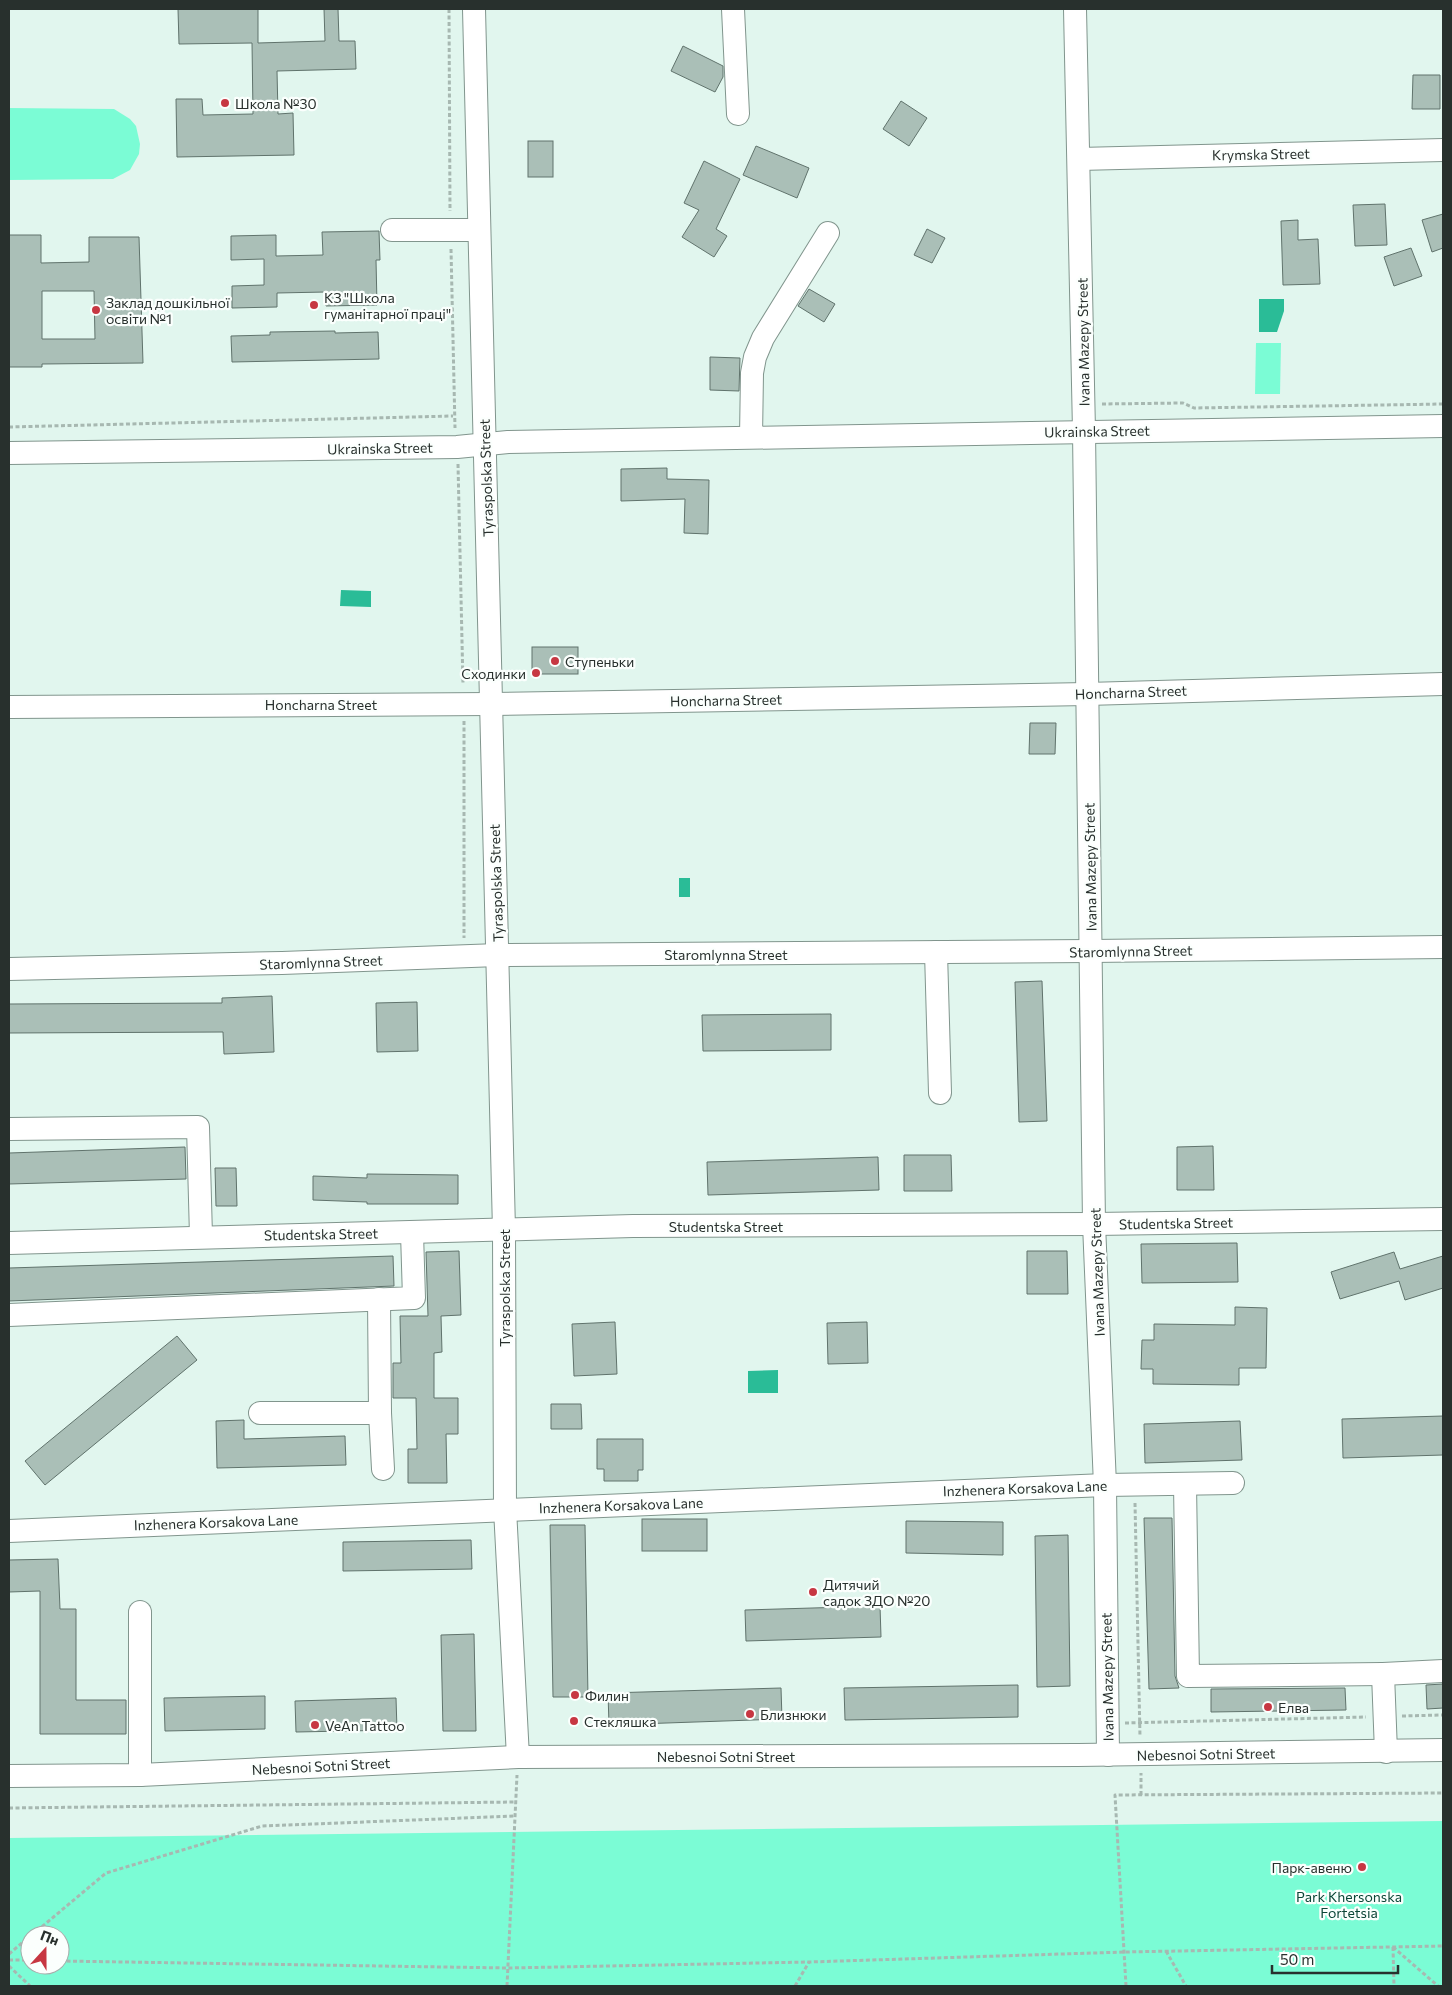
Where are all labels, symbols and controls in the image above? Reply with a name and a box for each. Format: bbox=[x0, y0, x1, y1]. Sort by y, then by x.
place label: Школа №30 bbox=[235, 95, 317, 112]
marker: Школа №30 bbox=[219, 97, 231, 109]
street label: Krymska Street bbox=[1212, 145, 1310, 163]
street label: Ivana Mazepy Street bbox=[1073, 277, 1093, 407]
place label: КЗ "Школа гуманітарної праці" bbox=[324, 289, 451, 322]
place label: Заклад дошкільної освіти №1 bbox=[106, 294, 230, 327]
marker: КЗ "Школа гуманітарної праці" bbox=[308, 299, 320, 311]
marker: Заклад дошкільної освіти №1 bbox=[90, 304, 102, 316]
street label: Tyraspolska Street bbox=[475, 418, 497, 537]
street label: Ukrainska Street bbox=[1044, 422, 1150, 440]
street label: Ukrainska Street bbox=[327, 439, 433, 457]
place label: Ступеньки bbox=[565, 653, 634, 670]
marker: Ступеньки bbox=[549, 655, 561, 667]
place label: Сходинки bbox=[461, 665, 526, 682]
marker: Сходинки bbox=[530, 667, 542, 679]
street label: Honcharna Street bbox=[1075, 682, 1188, 702]
street label: Honcharna Street bbox=[670, 691, 783, 709]
street label: Honcharna Street bbox=[265, 696, 377, 713]
street label: Ivana Mazepy Street bbox=[1080, 802, 1100, 932]
street label: Tyraspolska Street bbox=[485, 823, 507, 942]
street label: Staromlynna Street bbox=[1069, 941, 1193, 961]
street label: Staromlynna Street bbox=[664, 946, 788, 963]
street label: Staromlynna Street bbox=[259, 951, 383, 973]
street label: Ivana Mazepy Street bbox=[1086, 1207, 1108, 1337]
street label: Studentska Street bbox=[1119, 1213, 1234, 1232]
street label: Studentska Street bbox=[669, 1218, 783, 1235]
street label: Studentska Street bbox=[264, 1224, 379, 1243]
street label: Tyraspolska Street bbox=[496, 1229, 513, 1347]
street label: Inzhenera Korsakova Lane bbox=[942, 1477, 1108, 1499]
street label: Inzhenera Korsakova Lane bbox=[538, 1494, 704, 1516]
street label: Inzhenera Korsakova Lane bbox=[133, 1511, 299, 1533]
place label: Дитячий садок ЗДО №20 bbox=[823, 1576, 930, 1609]
marker: Дитячий садок ЗДО №20 bbox=[807, 1586, 819, 1598]
street label: Ivana Mazepy Street bbox=[1097, 1612, 1117, 1742]
place label: Филин bbox=[585, 1687, 629, 1704]
marker: Филин bbox=[569, 1689, 581, 1701]
place label: Елва bbox=[1278, 1699, 1309, 1716]
marker: Елва bbox=[1262, 1701, 1274, 1713]
place label: Близнюки bbox=[760, 1706, 827, 1723]
marker: Близнюки bbox=[744, 1708, 756, 1720]
place label: Стекляшка bbox=[584, 1713, 657, 1730]
marker: Стекляшка bbox=[568, 1715, 580, 1727]
place label: VeAn Tattoo bbox=[325, 1717, 405, 1734]
marker: VeAn Tattoo bbox=[309, 1719, 321, 1731]
street label: Nebesnoi Sotni Street bbox=[1136, 1744, 1276, 1764]
street label: Nebesnoi Sotni Street bbox=[657, 1748, 796, 1765]
street label: Nebesnoi Sotni Street bbox=[251, 1754, 391, 1778]
place label: Парк-авеню bbox=[1271, 1859, 1352, 1876]
marker: Парк-авеню bbox=[1356, 1861, 1368, 1873]
park label: Park Khersonska Fortetsia bbox=[1296, 1888, 1402, 1921]
north arrow bbox=[20, 1925, 70, 1975]
text: Пн bbox=[38, 1926, 62, 1949]
scale bar bbox=[1272, 1942, 1398, 1974]
text: 50 m bbox=[1280, 1950, 1314, 1968]

